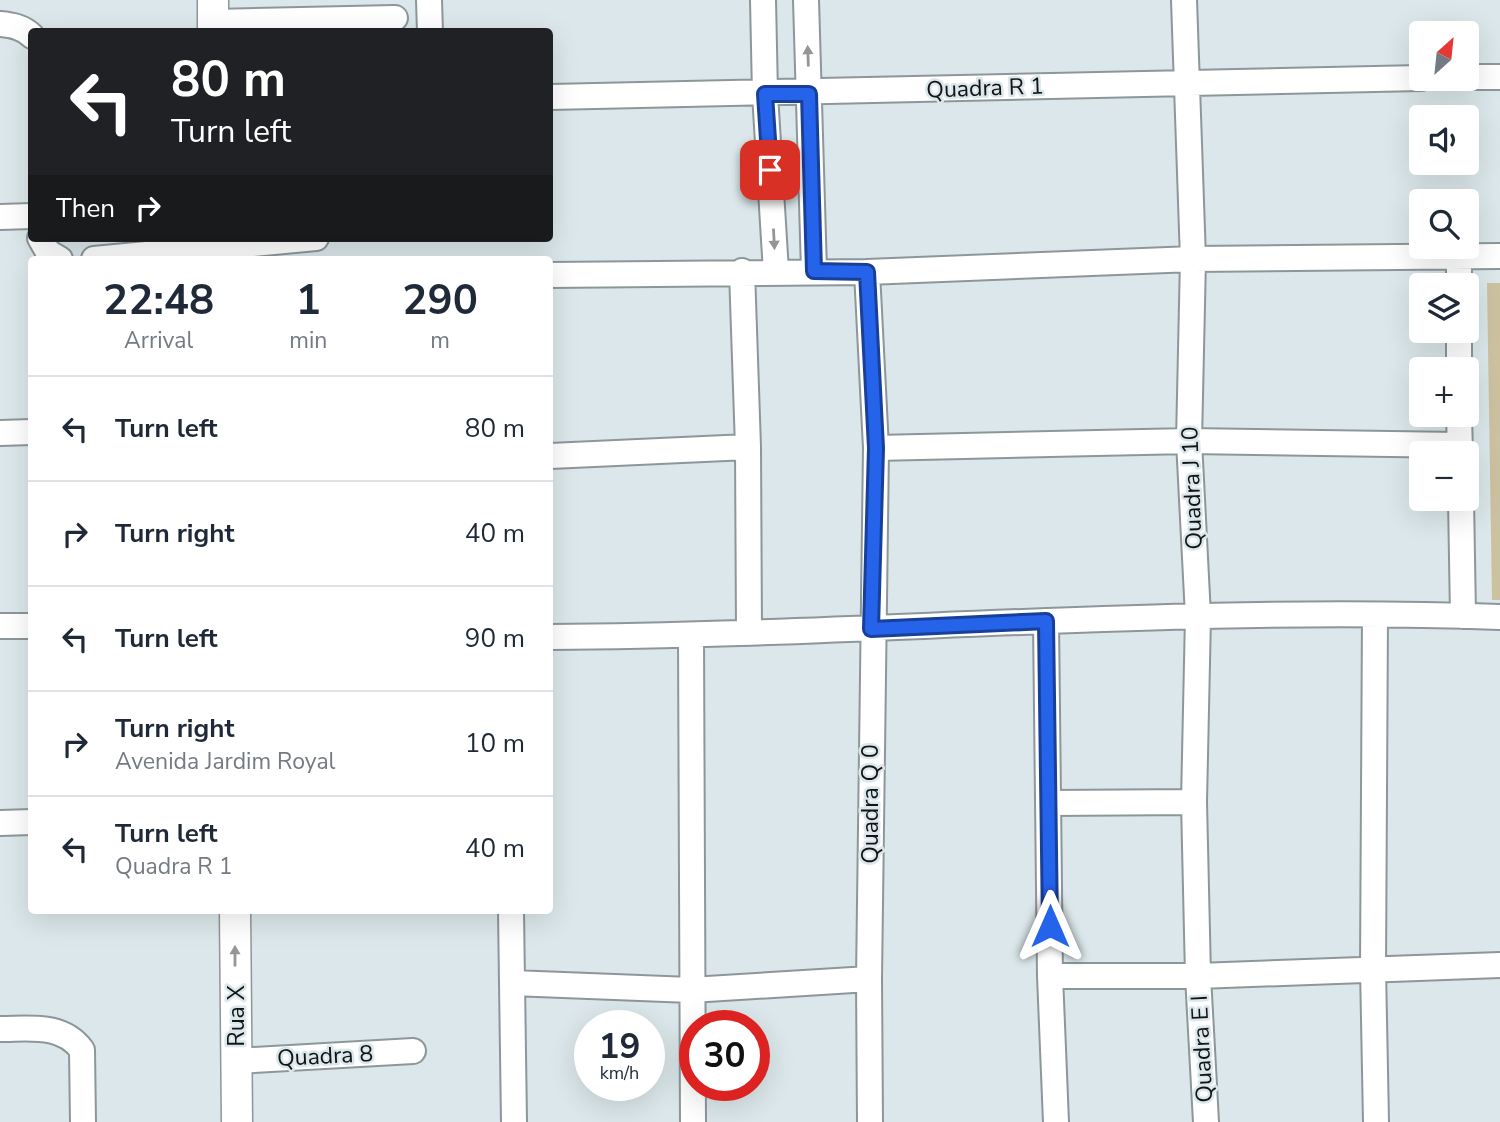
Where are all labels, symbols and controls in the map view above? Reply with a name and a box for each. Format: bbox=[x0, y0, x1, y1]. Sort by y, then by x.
north arrow bbox=[1409, 21, 1479, 91]
map controls bbox=[1409, 21, 1479, 511]
one-way arrow bbox=[802, 45, 813, 67]
text: 80 m bbox=[171, 46, 286, 113]
icon: left bbox=[56, 56, 147, 147]
street label: Quadra R 1 bbox=[926, 70, 1044, 106]
button: sound bbox=[1409, 105, 1479, 175]
text: Turn left bbox=[171, 110, 291, 153]
pin bbox=[740, 140, 800, 200]
icon: arrive bbox=[751, 151, 789, 189]
icon: right bbox=[129, 189, 167, 227]
button: search bbox=[1409, 189, 1479, 259]
text: Then bbox=[56, 191, 115, 226]
one-way arrow bbox=[769, 229, 780, 251]
text: 22:48 bbox=[103, 272, 214, 329]
text: 1 bbox=[296, 272, 321, 329]
text: 290 bbox=[402, 272, 478, 329]
button: layers bbox=[1409, 273, 1479, 343]
text: Arrival bbox=[124, 325, 193, 356]
text: min bbox=[289, 325, 327, 356]
text: m bbox=[430, 325, 450, 356]
button: + bbox=[1409, 357, 1479, 427]
icon: left bbox=[56, 410, 94, 448]
text: Turn left bbox=[115, 411, 218, 446]
text: 80 m bbox=[465, 411, 525, 446]
street label: Quadra J 10 bbox=[1174, 426, 1210, 550]
button: − bbox=[1409, 441, 1479, 511]
icon: right bbox=[56, 515, 94, 553]
text: Turn right bbox=[115, 516, 234, 551]
text: 40 m bbox=[465, 516, 525, 551]
icon: left bbox=[56, 620, 94, 658]
text: Turn left bbox=[115, 621, 218, 656]
text: 90 m bbox=[465, 621, 525, 656]
text: Turn right bbox=[115, 711, 234, 746]
icon: right bbox=[56, 725, 94, 763]
text: 10 m bbox=[465, 726, 525, 761]
street label: Quadra Q 0 bbox=[855, 744, 886, 864]
text: Avenida Jardim Royal bbox=[115, 746, 335, 777]
text: Turn left bbox=[115, 816, 218, 851]
icon: left bbox=[56, 830, 94, 868]
text: 40 m bbox=[465, 831, 525, 866]
text: Quadra R 1 bbox=[115, 851, 232, 882]
position arrow bbox=[1013, 889, 1087, 963]
one-way arrow bbox=[229, 945, 241, 967]
street label: Rua X bbox=[221, 985, 252, 1047]
street label: Quadra E I bbox=[1184, 994, 1220, 1104]
speed limit sign: 30 bbox=[679, 1010, 770, 1101]
text: 19 bbox=[598, 1023, 641, 1070]
street label: Quadra 8 bbox=[276, 1038, 374, 1074]
text: km/h bbox=[600, 1061, 639, 1085]

